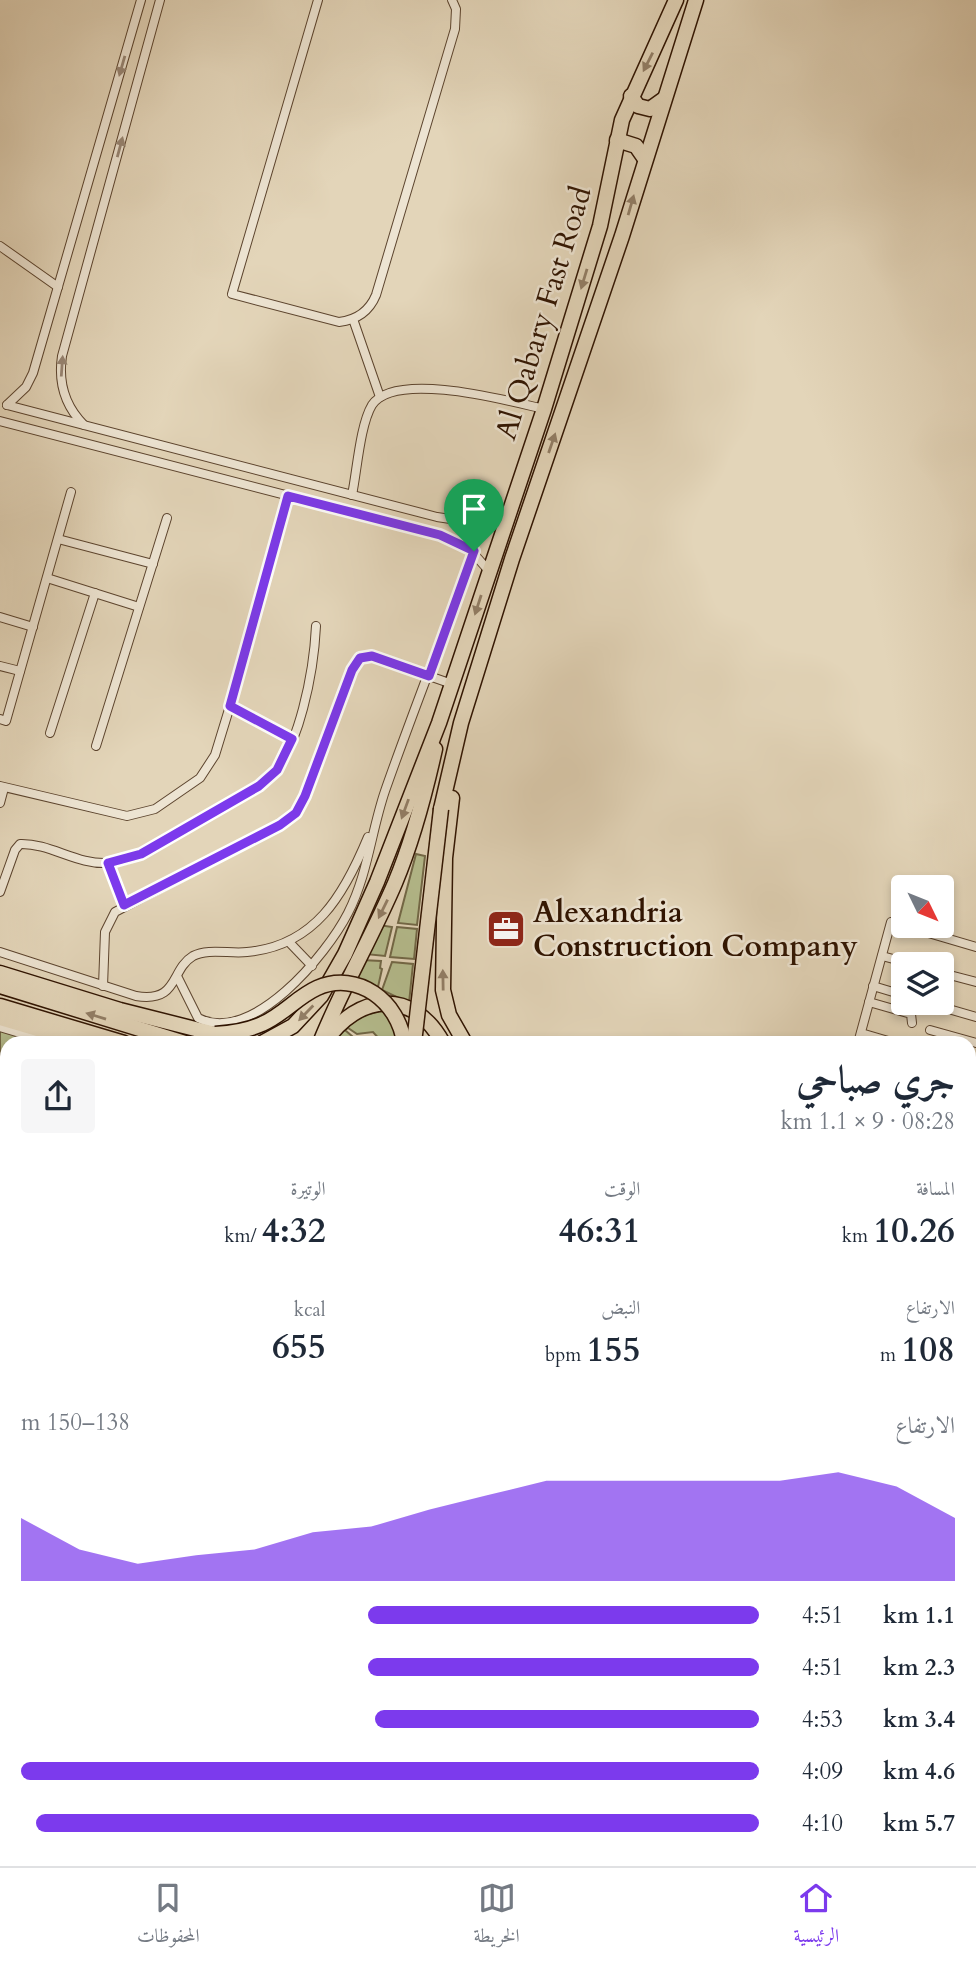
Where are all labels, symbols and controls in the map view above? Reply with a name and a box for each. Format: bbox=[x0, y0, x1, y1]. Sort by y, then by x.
one-way arrow bbox=[642, 52, 654, 72]
one-way arrow bbox=[117, 55, 127, 76]
one-way arrow bbox=[115, 135, 126, 157]
street label: Al Qabary Fast Road bbox=[485, 181, 602, 445]
one-way arrow bbox=[627, 194, 637, 215]
one-way arrow bbox=[579, 269, 589, 290]
one-way arrow bbox=[56, 355, 67, 377]
one-way arrow bbox=[547, 433, 558, 454]
pin bbox=[444, 479, 504, 551]
icon: arrive bbox=[455, 490, 493, 528]
one-way arrow bbox=[472, 595, 483, 616]
one-way arrow bbox=[399, 799, 410, 820]
north arrow bbox=[891, 875, 954, 938]
map controls bbox=[891, 875, 954, 1015]
place label: Alexandria Construction Company bbox=[533, 892, 858, 967]
one-way arrow bbox=[378, 899, 389, 919]
office icon: Alexandria Construction Company bbox=[485, 908, 527, 950]
button: layers bbox=[891, 952, 954, 1015]
one-way arrow bbox=[438, 969, 449, 991]
one-way arrow bbox=[299, 1004, 315, 1021]
one-way arrow bbox=[85, 1010, 106, 1020]
text: جري صباحي bbox=[796, 1054, 955, 1106]
button: share bbox=[21, 1059, 95, 1133]
text: 08:28 · 9 × 1.1 km bbox=[781, 1106, 955, 1137]
text: الوتيرة bbox=[291, 1176, 326, 1202]
text: الوقت bbox=[604, 1176, 640, 1202]
text: المسافة bbox=[916, 1176, 955, 1202]
text: 4:32 bbox=[262, 1207, 326, 1255]
text: 46:31 bbox=[558, 1207, 640, 1255]
text: 10.26 bbox=[873, 1207, 955, 1255]
text: /km bbox=[224, 1223, 262, 1249]
text: km bbox=[842, 1223, 873, 1249]
text: النبض bbox=[601, 1295, 640, 1321]
text: الارتفاع bbox=[906, 1295, 955, 1321]
text: kcal bbox=[294, 1297, 326, 1323]
text: 655 bbox=[272, 1323, 326, 1371]
text: 155 bbox=[587, 1326, 640, 1374]
text: 108 bbox=[901, 1326, 955, 1374]
text: bpm bbox=[545, 1342, 587, 1368]
text: m bbox=[880, 1342, 901, 1368]
text: 138–150 m bbox=[21, 1407, 130, 1438]
text: الارتفاع bbox=[895, 1410, 955, 1441]
text: 4:51 bbox=[802, 1600, 843, 1631]
text: 1.1 km bbox=[883, 1600, 955, 1631]
text: 4:51 bbox=[802, 1652, 843, 1683]
text: 2.3 km bbox=[883, 1652, 955, 1683]
text: 4:53 bbox=[802, 1704, 843, 1735]
text: 3.4 km bbox=[883, 1704, 955, 1735]
text: 4:09 bbox=[802, 1756, 843, 1787]
text: 4.6 km bbox=[883, 1756, 955, 1787]
text: 4:10 bbox=[802, 1808, 843, 1839]
text: 5.7 km bbox=[883, 1808, 955, 1839]
tab: المحفوظات bbox=[137, 1879, 200, 1954]
tab: الخريطة bbox=[473, 1879, 520, 1954]
tab: الرئيسية bbox=[793, 1879, 839, 1954]

